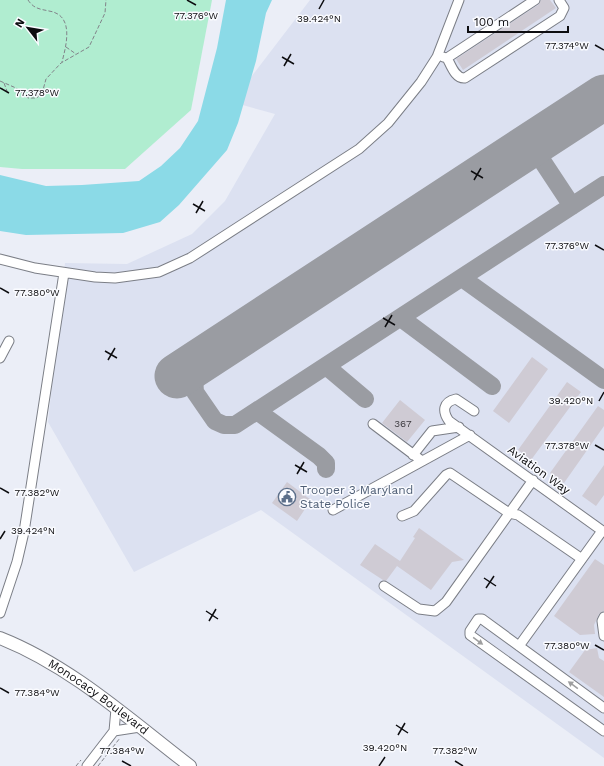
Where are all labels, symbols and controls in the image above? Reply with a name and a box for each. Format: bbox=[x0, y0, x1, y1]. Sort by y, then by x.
north arrow bbox=[8, 8, 48, 48]
scale bar bbox=[468, 8, 568, 34]
text: 77.376°W bbox=[174, 10, 218, 21]
text: 39.424°N bbox=[297, 13, 341, 24]
text: 100 m bbox=[474, 15, 509, 29]
text: N bbox=[12, 16, 28, 30]
text: 77.374°W bbox=[545, 40, 589, 51]
text: 77.378°W bbox=[15, 87, 59, 98]
text: 77.376°W bbox=[545, 240, 589, 251]
text: 77.380°W bbox=[14, 287, 60, 298]
text: 39.420°N bbox=[549, 395, 593, 406]
house number: 367 bbox=[394, 418, 412, 429]
text: 77.378°W bbox=[545, 440, 589, 451]
street label: Aviation Way bbox=[505, 443, 574, 498]
place label: Trooper 3 Maryland State Police bbox=[300, 483, 413, 511]
text: 77.382°W bbox=[15, 487, 60, 498]
public building icon: Trooper 3 Maryland State Police bbox=[277, 487, 297, 507]
text: 39.424°N bbox=[11, 525, 55, 536]
one-way arrow bbox=[473, 636, 483, 644]
text: 77.380°W bbox=[544, 640, 590, 651]
street label: Monocacy Boulevard bbox=[46, 656, 151, 738]
one-way arrow bbox=[567, 681, 578, 689]
text: 77.384°W bbox=[14, 687, 60, 698]
text: 39.420°N bbox=[363, 742, 407, 753]
text: 77.384°W bbox=[99, 745, 145, 756]
text: 77.382°W bbox=[433, 745, 478, 756]

